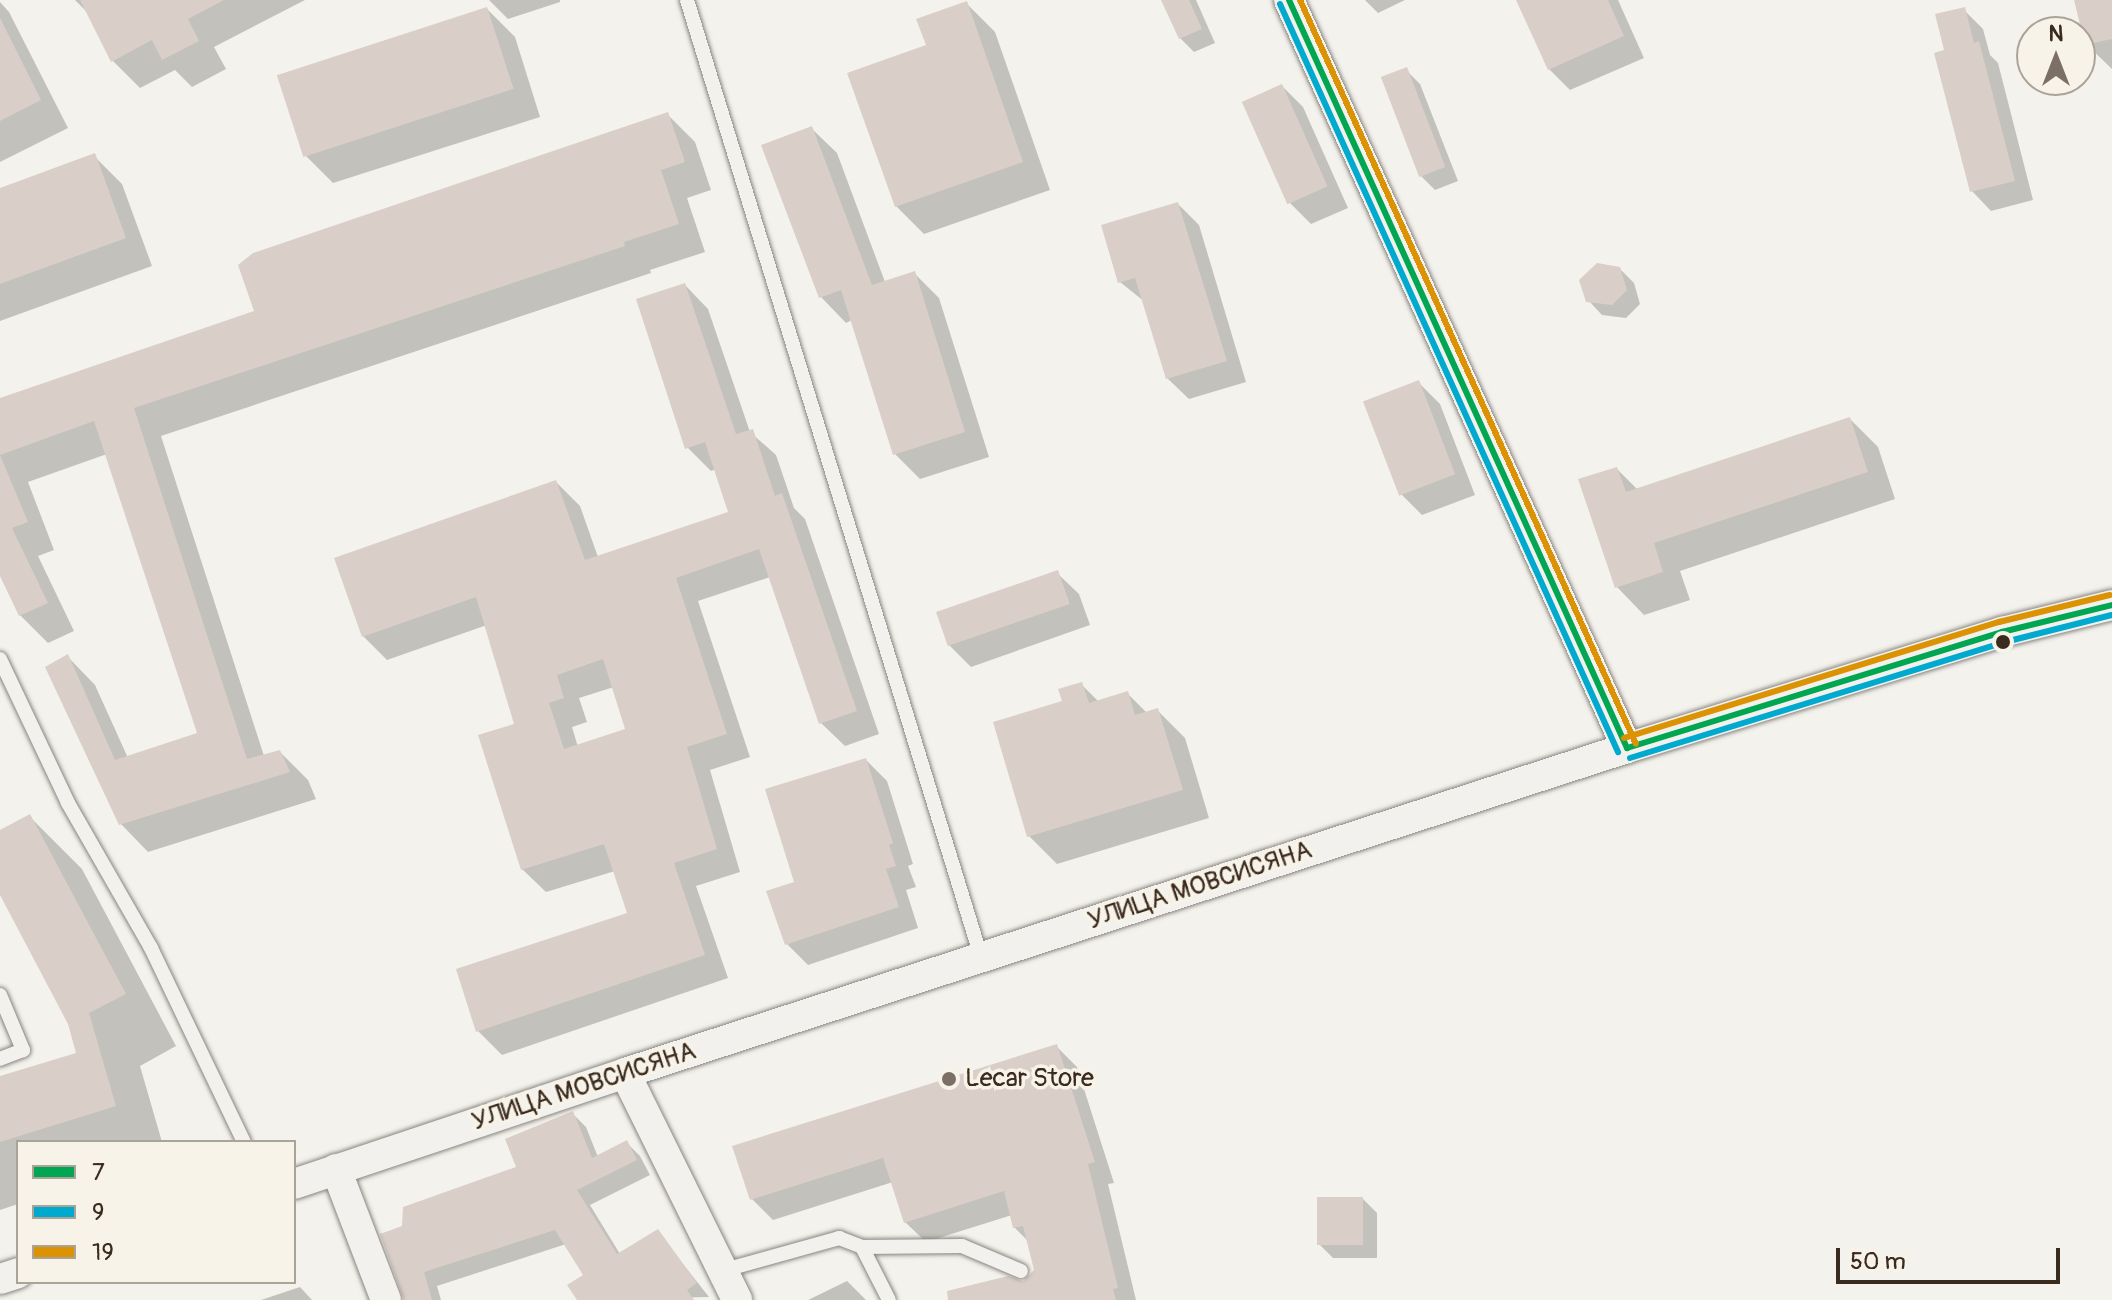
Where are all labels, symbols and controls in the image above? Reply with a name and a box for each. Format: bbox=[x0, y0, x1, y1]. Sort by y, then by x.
north arrow bbox=[2016, 16, 2096, 96]
text: N bbox=[2049, 20, 2063, 48]
unlabelled marker bbox=[1995, 634, 2011, 650]
street label: УЛИЦА МОВСИСЯНА bbox=[1084, 835, 1316, 937]
street label: УЛИЦА МОВСИСЯНА bbox=[468, 1036, 700, 1138]
place label: Lecar Store bbox=[965, 1063, 1094, 1095]
marker: Lecar Store bbox=[940, 1070, 958, 1088]
legend bbox=[16, 1140, 296, 1284]
text: 7 bbox=[92, 1158, 105, 1187]
text: 9 bbox=[92, 1198, 104, 1227]
scale bar bbox=[1840, 1232, 2064, 1282]
text: 19 bbox=[92, 1238, 114, 1267]
text: 50 m bbox=[1850, 1247, 1906, 1276]

